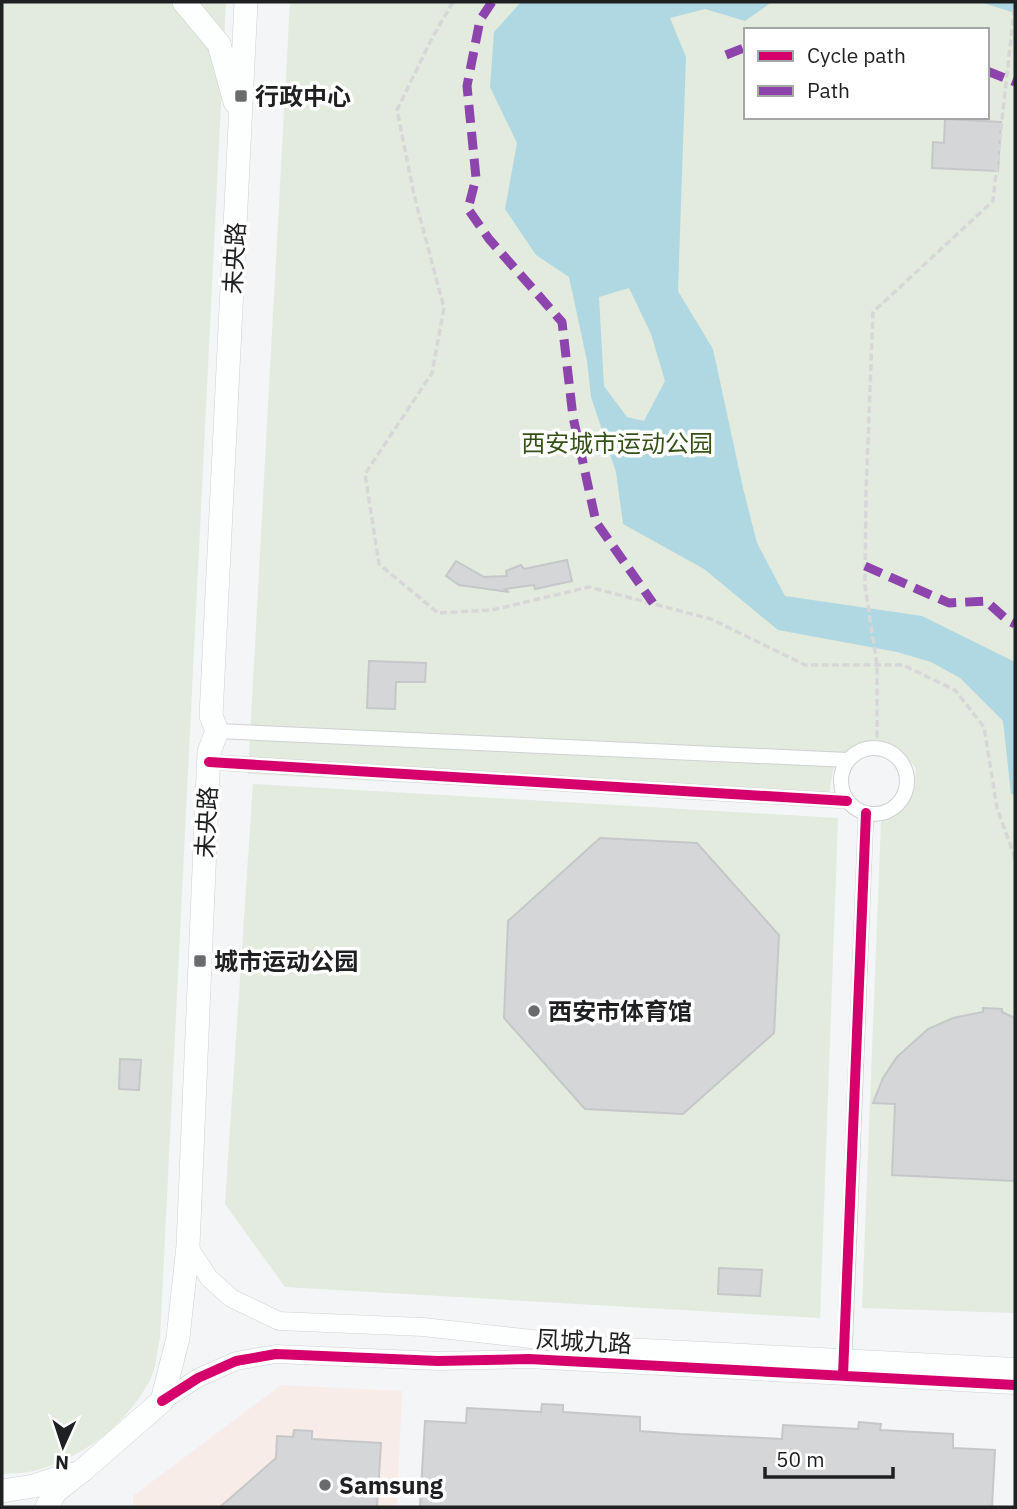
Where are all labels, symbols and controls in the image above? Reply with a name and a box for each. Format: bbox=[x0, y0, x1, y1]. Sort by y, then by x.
legend bbox=[744, 28, 989, 119]
text: Cycle path bbox=[807, 41, 906, 69]
text: Path bbox=[807, 76, 850, 104]
place label: 行政中心 bbox=[255, 80, 351, 112]
marker: 行政中心 bbox=[233, 88, 249, 104]
street label: 未央路 bbox=[216, 221, 252, 295]
park label: 西安城市运动公园 bbox=[521, 427, 713, 459]
street label: 未央路 bbox=[188, 785, 224, 859]
place label: 城市运动公园 bbox=[214, 945, 358, 977]
marker: 城市运动公园 bbox=[192, 953, 208, 969]
place label: 西安市体育馆 bbox=[548, 995, 692, 1027]
marker: 西安市体育馆 bbox=[526, 1003, 542, 1019]
street label: 凤城九路 bbox=[535, 1323, 633, 1359]
north arrow bbox=[28, 1411, 98, 1481]
scale bar bbox=[765, 1436, 893, 1480]
text: 50 m bbox=[776, 1445, 825, 1473]
text: N bbox=[55, 1451, 70, 1475]
place label: Samsung bbox=[339, 1469, 444, 1501]
marker: Samsung bbox=[317, 1477, 333, 1493]

